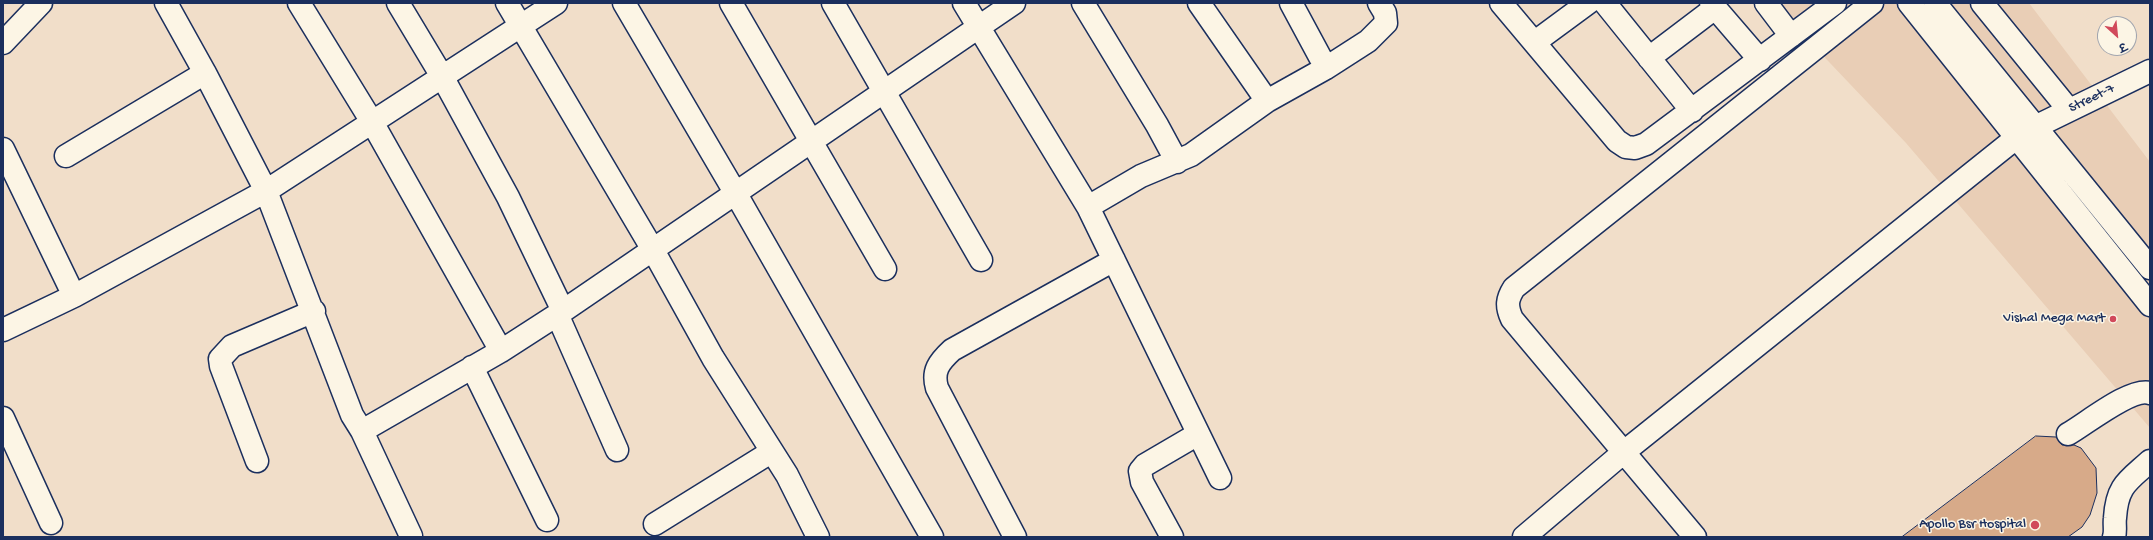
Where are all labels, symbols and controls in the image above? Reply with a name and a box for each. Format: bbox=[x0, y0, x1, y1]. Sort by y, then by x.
north arrow bbox=[2097, 16, 2137, 56]
text: उ bbox=[2116, 39, 2128, 53]
street label: Street-7 bbox=[2066, 81, 2118, 117]
place label: Vishal Mega Mart bbox=[2003, 311, 2105, 327]
marker: Vishal Mega Mart bbox=[2108, 314, 2118, 324]
place label: Apollo Bsr Hospital bbox=[1919, 517, 2026, 533]
marker: Apollo Bsr Hospital bbox=[2029, 519, 2041, 531]

